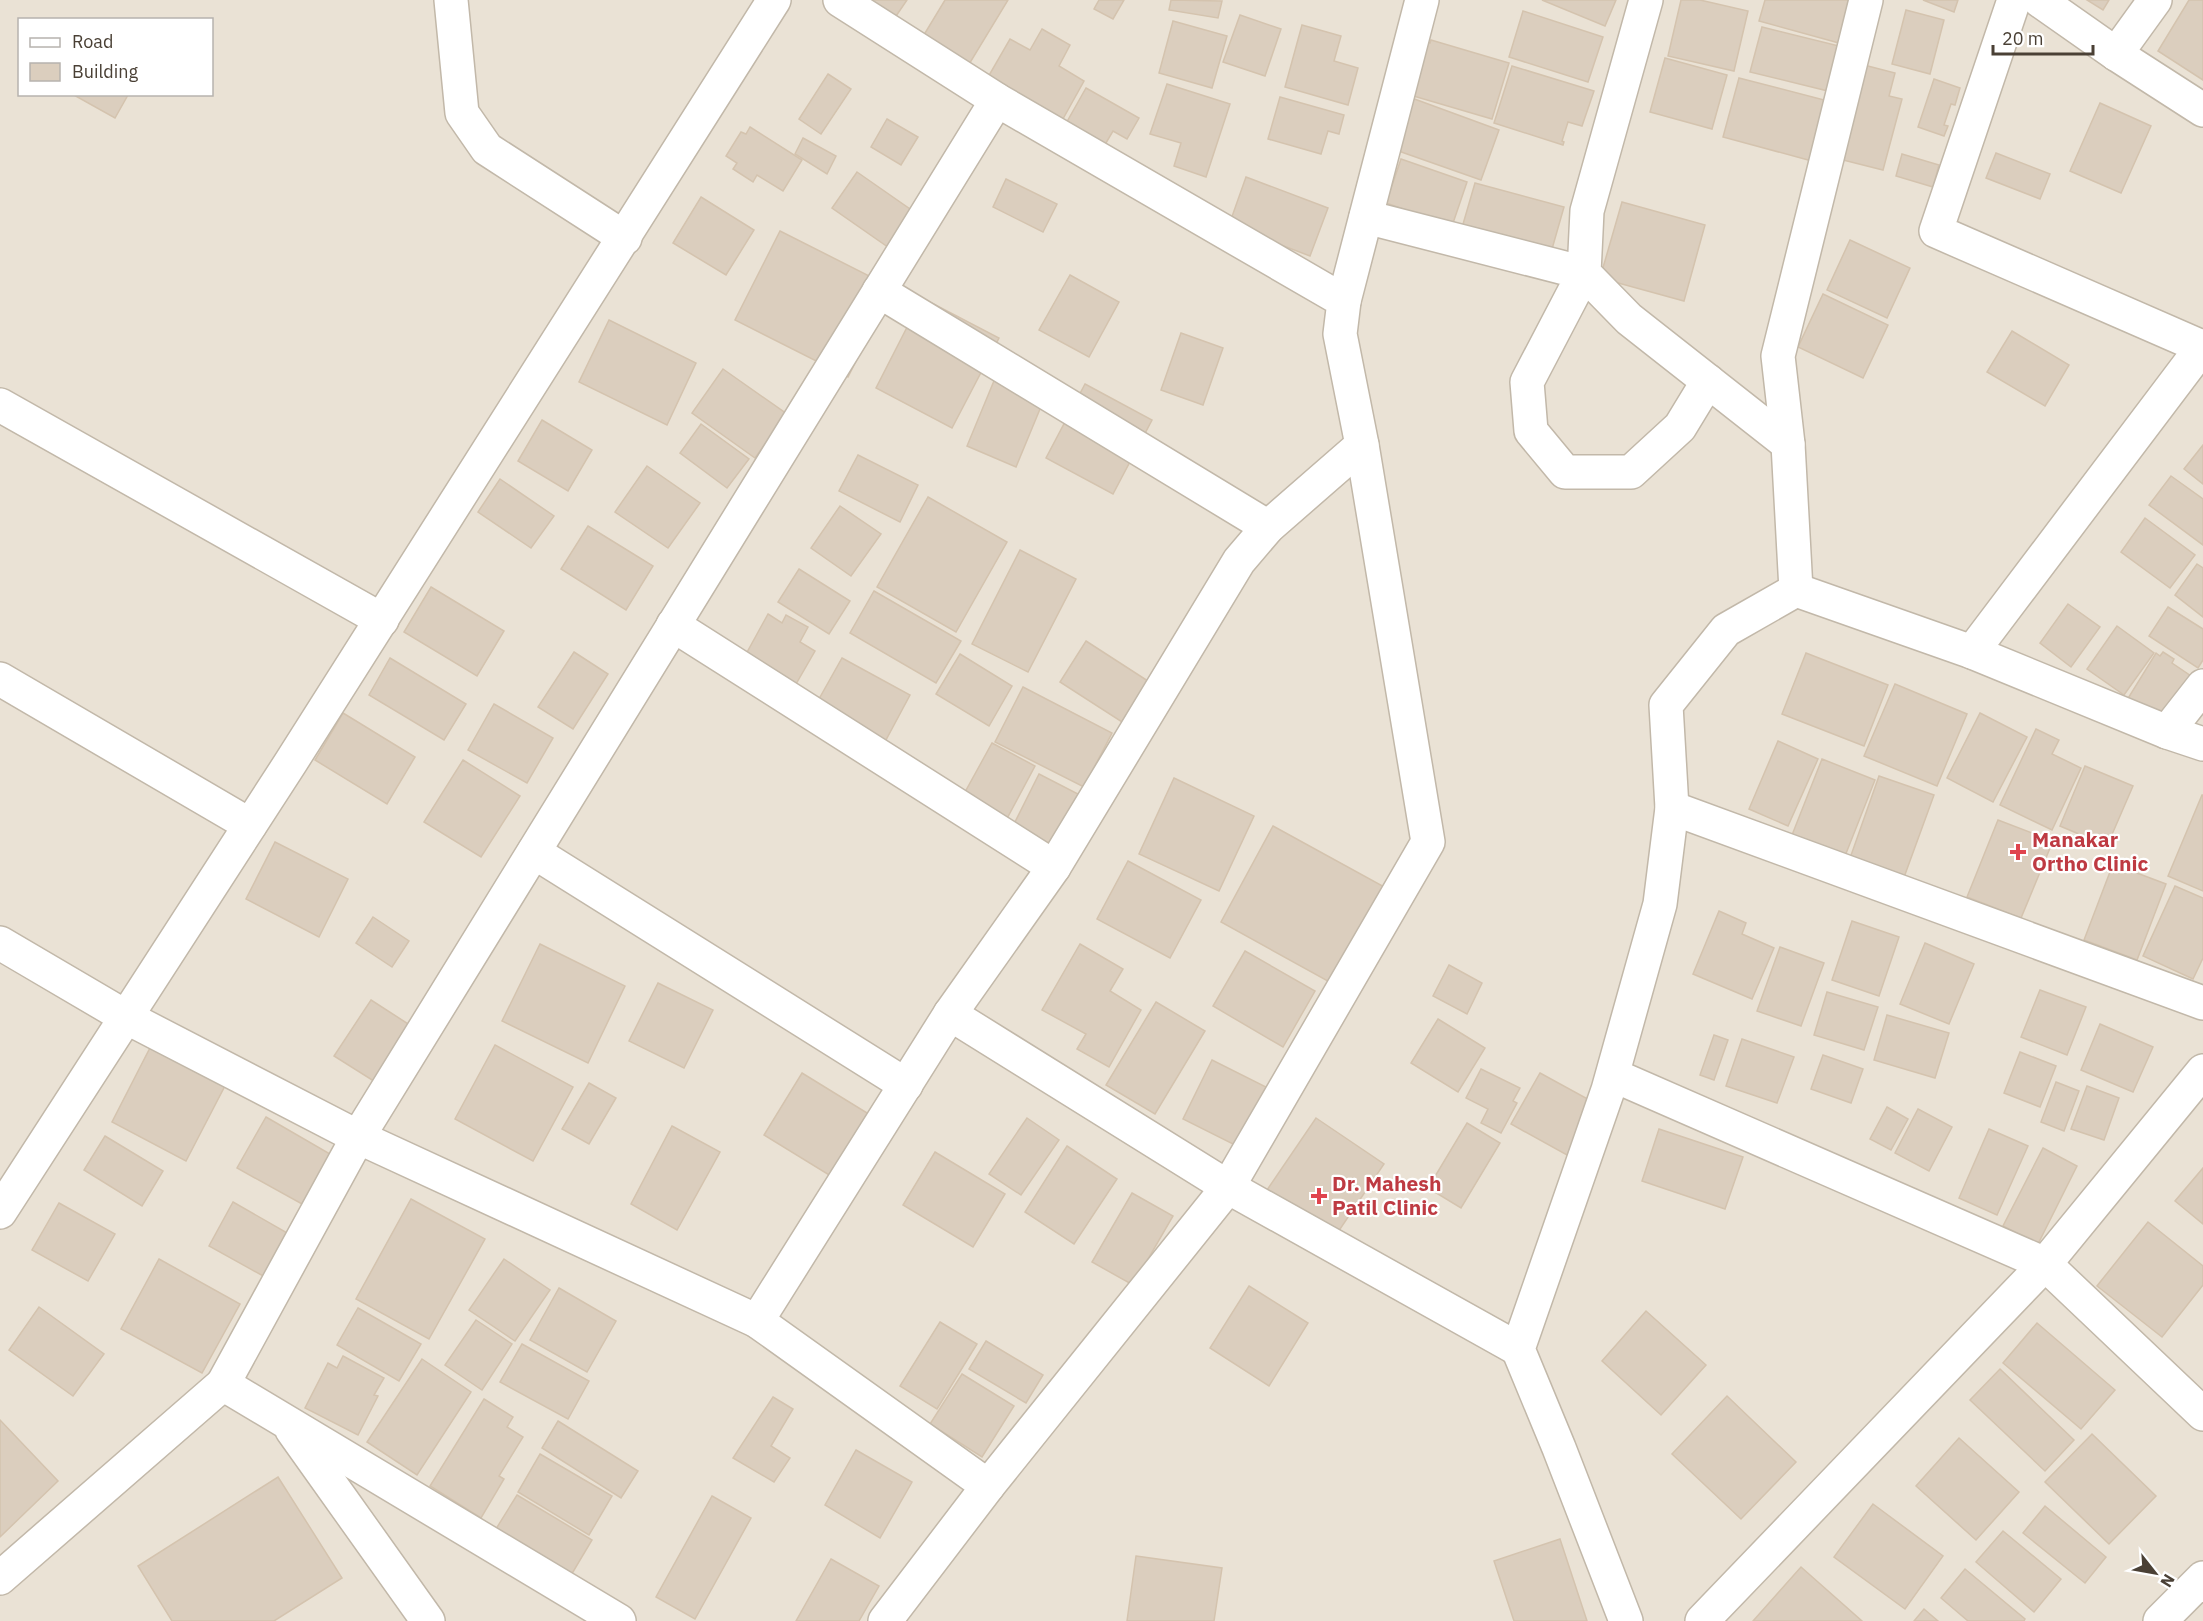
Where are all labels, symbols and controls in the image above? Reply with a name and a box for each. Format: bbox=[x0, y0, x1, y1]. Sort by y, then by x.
legend bbox=[18, 18, 213, 96]
scale bar bbox=[1993, 18, 2094, 56]
text: 20 m bbox=[2002, 27, 2044, 50]
text: Road bbox=[72, 30, 113, 53]
text: Building bbox=[72, 60, 139, 83]
place label: Manakar Ortho Clinic bbox=[2032, 825, 2148, 877]
marker: Manakar Ortho Clinic bbox=[2009, 843, 2027, 861]
place label: Dr. Mahesh Patil Clinic bbox=[1332, 1169, 1441, 1221]
marker: Dr. Mahesh Patil Clinic bbox=[1310, 1187, 1328, 1205]
north arrow bbox=[2125, 1543, 2185, 1603]
text: N bbox=[2156, 1571, 2179, 1591]

